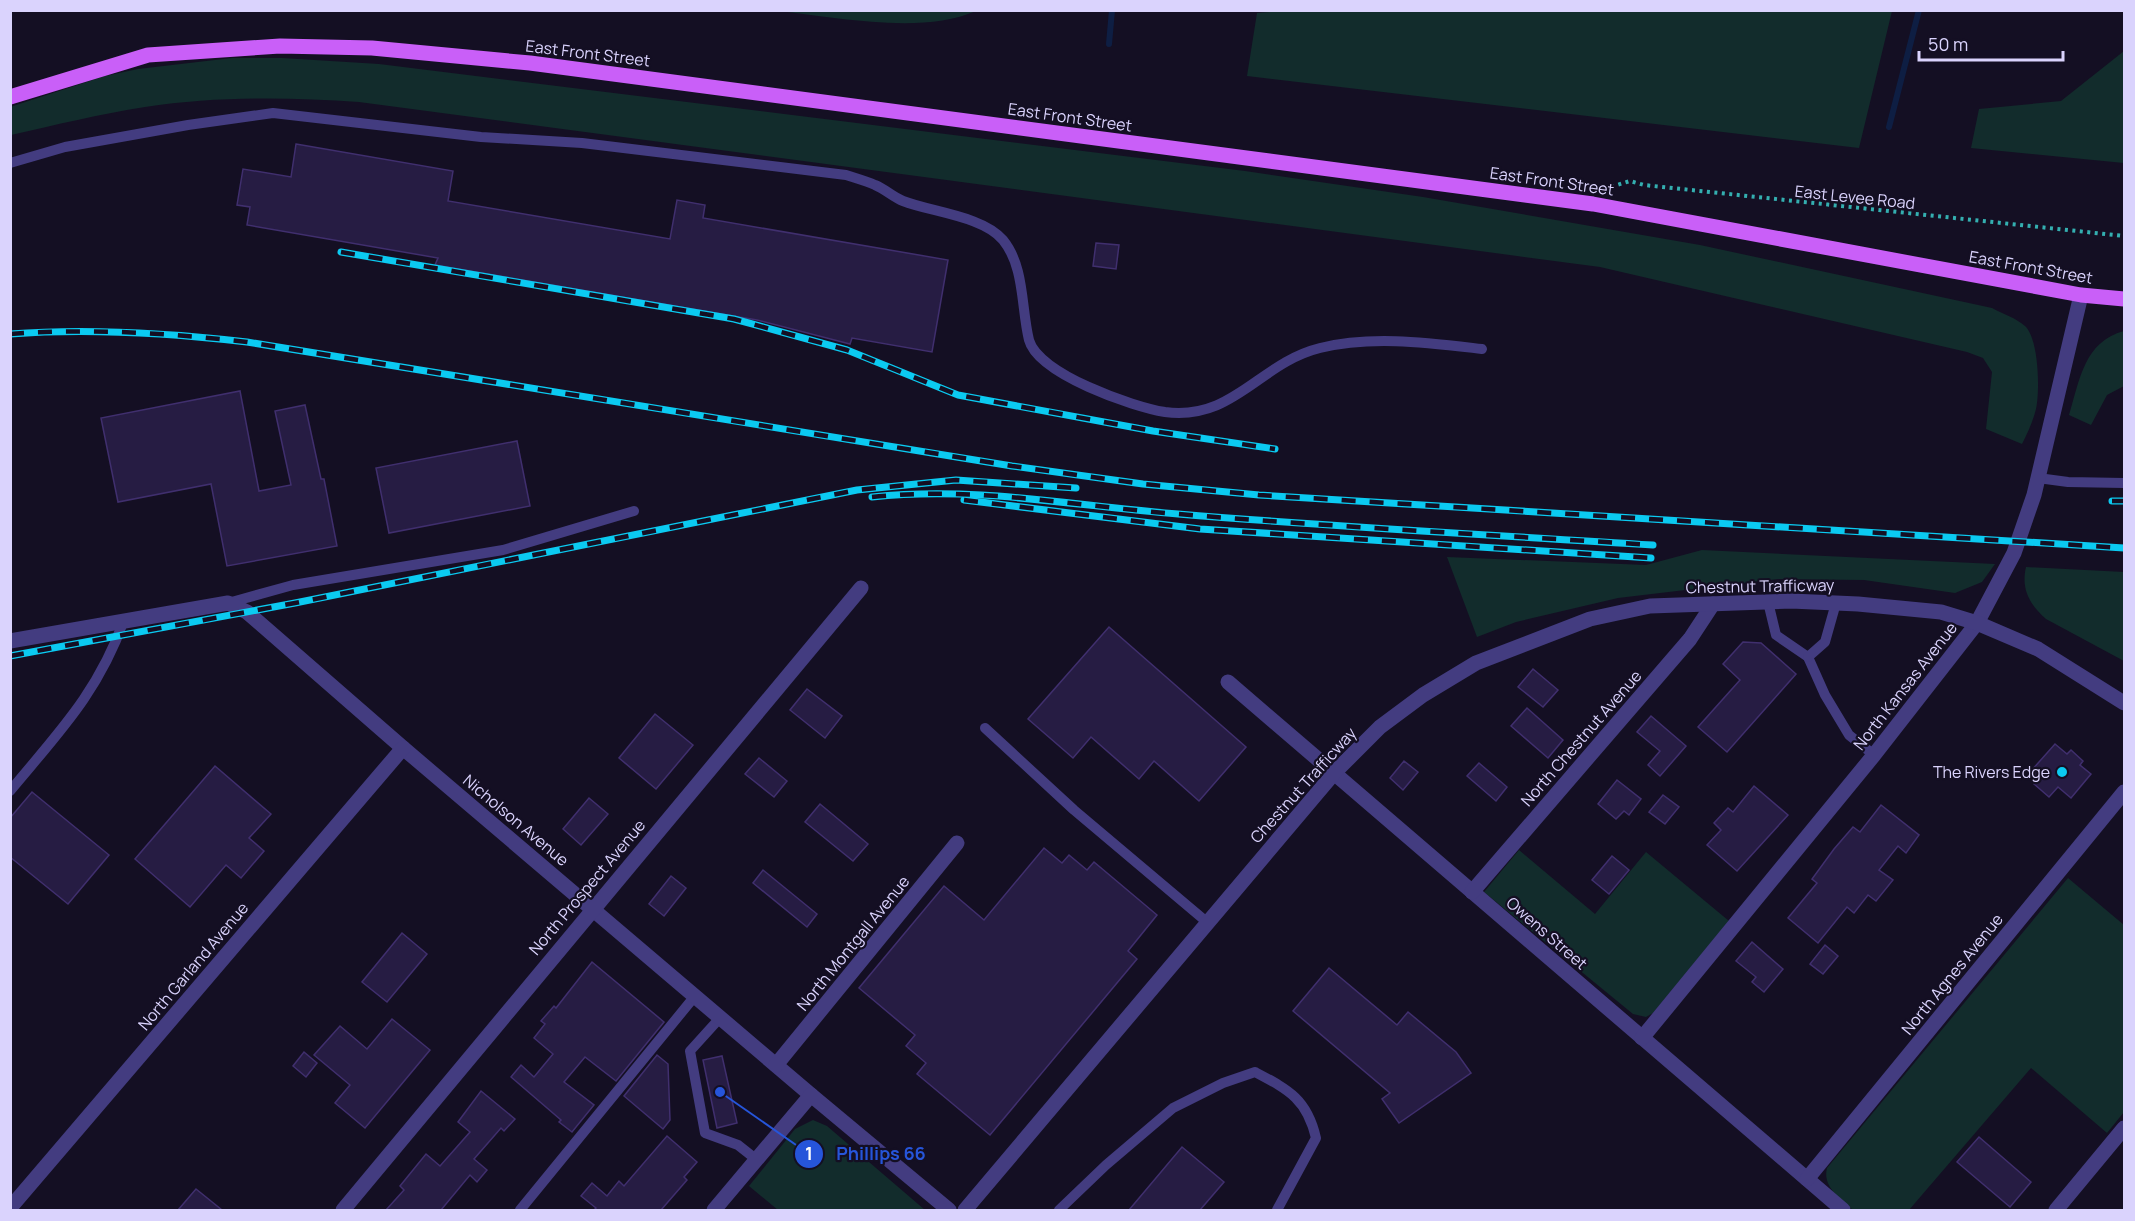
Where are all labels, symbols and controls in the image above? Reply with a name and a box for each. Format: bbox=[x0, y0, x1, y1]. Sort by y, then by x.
scale bar bbox=[1919, 24, 2063, 62]
text: 50 m bbox=[1928, 32, 1968, 56]
street label: East Front Street bbox=[525, 34, 651, 72]
street label: East Front Street bbox=[1006, 97, 1134, 137]
street label: East Front Street bbox=[1488, 161, 1616, 201]
street label: East Levee Road bbox=[1794, 180, 1916, 214]
street label: East Front Street bbox=[1967, 245, 2095, 289]
street label: Chestnut Trafficway bbox=[1685, 574, 1835, 598]
street label: North Kansas Avenue bbox=[1848, 617, 1962, 755]
street label: North Chestnut Avenue bbox=[1516, 665, 1646, 811]
street label: Chestnut Trafficway bbox=[1245, 722, 1361, 848]
place label: The Rivers Edge bbox=[1933, 761, 2050, 783]
marker: The Rivers Edge bbox=[2055, 765, 2069, 779]
street label: Nicholson Avenue bbox=[459, 769, 573, 871]
street label: North Prospect Avenue bbox=[524, 815, 650, 959]
street label: North Montgall Avenue bbox=[792, 871, 914, 1015]
street label: Owens Street bbox=[1502, 892, 1592, 974]
street label: North Garland Avenue bbox=[133, 897, 253, 1035]
street label: North Agnes Avenue bbox=[1896, 909, 2008, 1039]
callout: Phillips 66 bbox=[794, 1136, 938, 1172]
text: 1 bbox=[805, 1141, 813, 1165]
text: Phillips 66 bbox=[836, 1141, 926, 1165]

